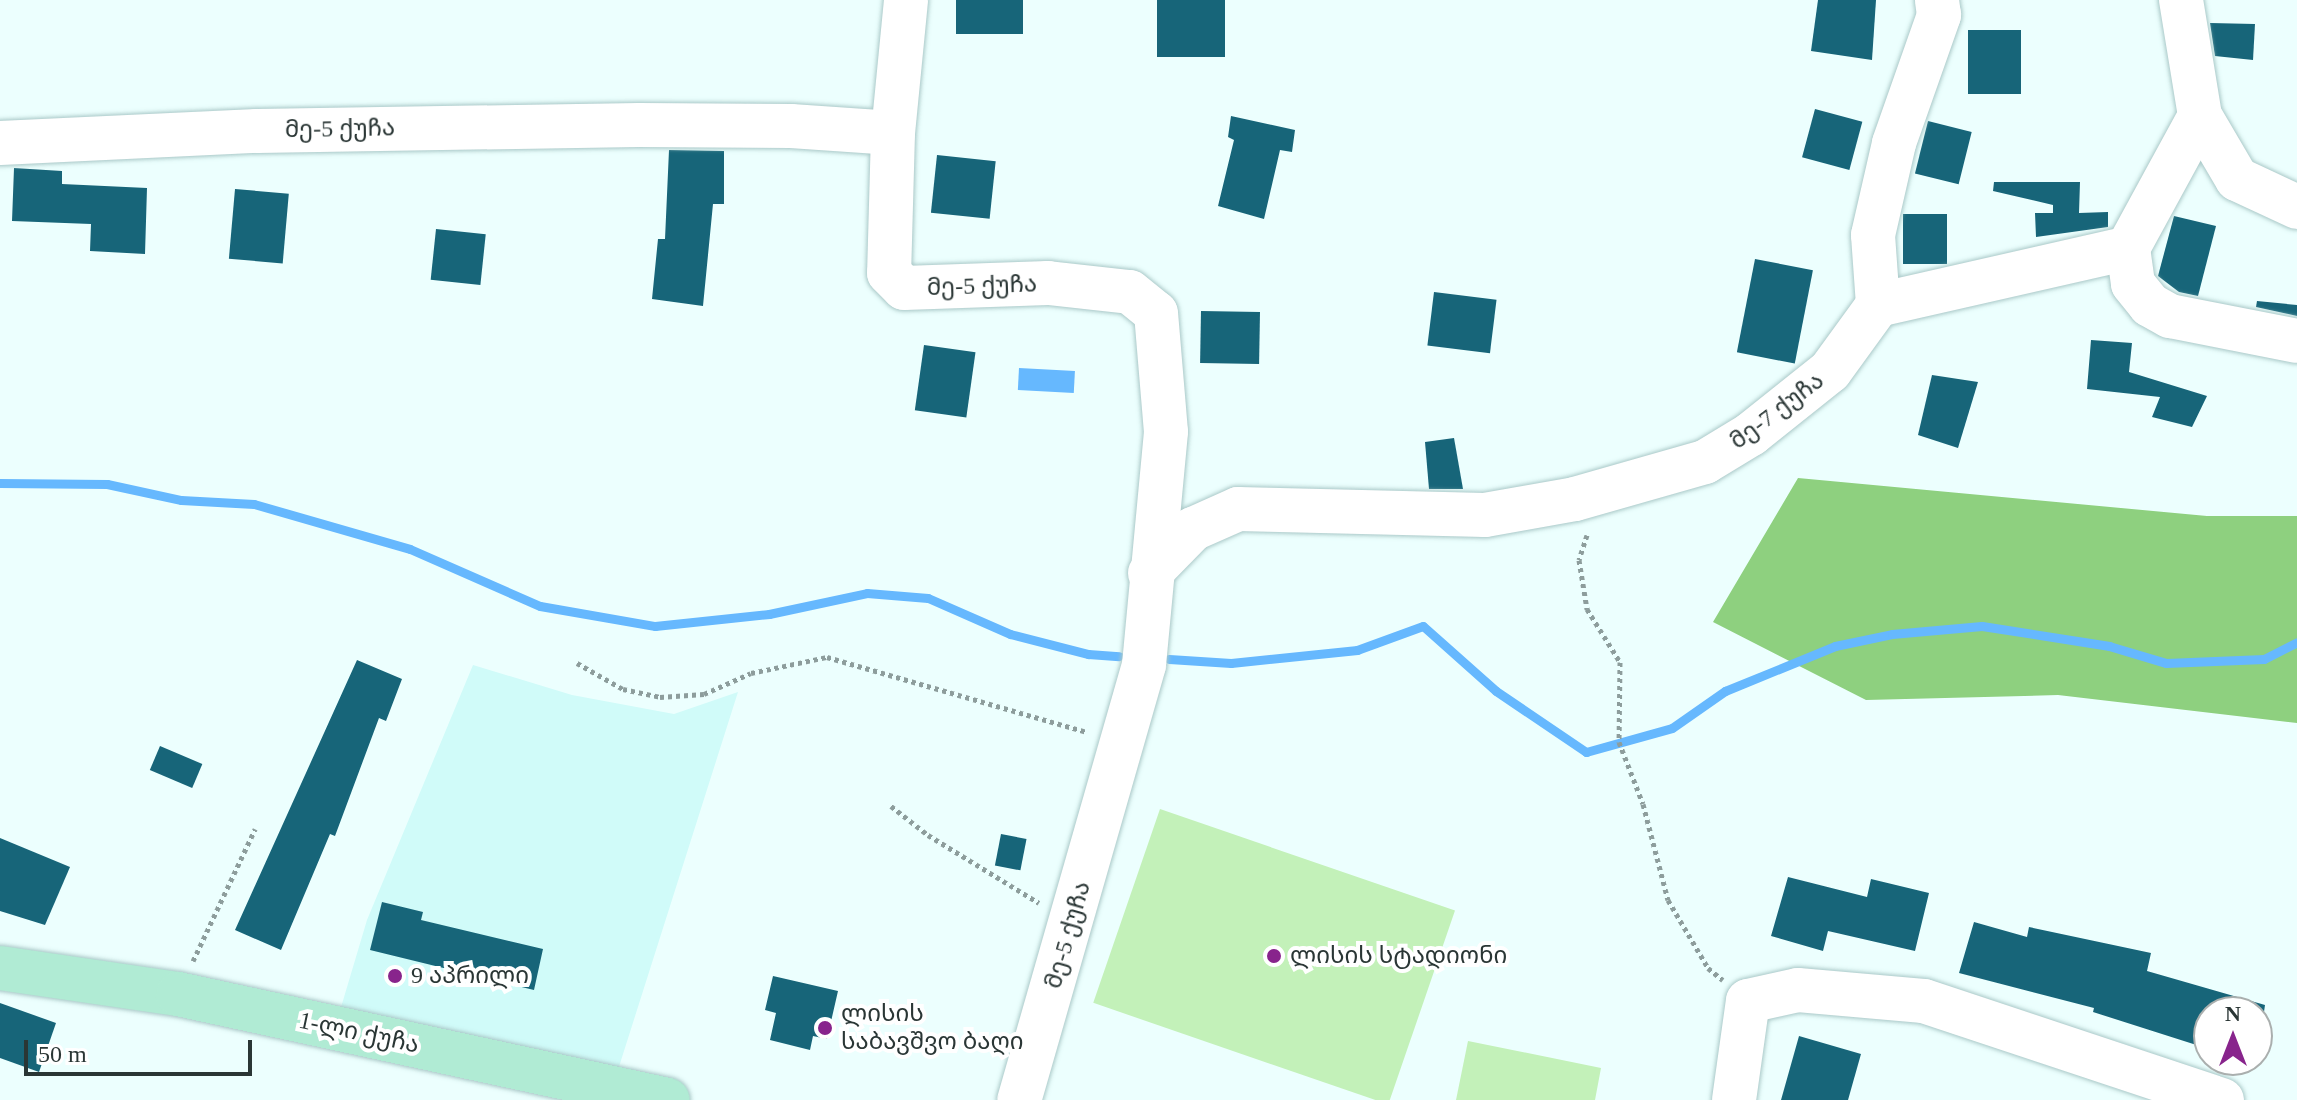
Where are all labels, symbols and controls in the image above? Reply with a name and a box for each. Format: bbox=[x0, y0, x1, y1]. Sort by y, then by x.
street label: მე-5 ქუჩა bbox=[285, 114, 395, 144]
street label: მე-5 ქუჩა bbox=[926, 270, 1038, 302]
street label: მე-7 ქუჩა bbox=[1724, 366, 1830, 456]
street label: მე-5 ქუჩა bbox=[1039, 878, 1097, 992]
place label: ლისის სტადიონი bbox=[1290, 942, 1507, 970]
marker: ლისის სტადიონი bbox=[1265, 947, 1283, 965]
place label: 9 აპრილი bbox=[411, 962, 529, 990]
marker: 9 აპრილი bbox=[386, 967, 404, 985]
north arrow bbox=[2193, 996, 2273, 1076]
place label: ლისის საბავშვო ბაღი bbox=[841, 1000, 1023, 1056]
text: N bbox=[2225, 1001, 2241, 1026]
street label: 1-ლი ქუჩა bbox=[296, 1006, 422, 1060]
marker: ლისის საბავშვო ბაღი bbox=[816, 1019, 834, 1037]
scale bar bbox=[28, 1024, 256, 1074]
text: 50 m bbox=[38, 1041, 87, 1067]

